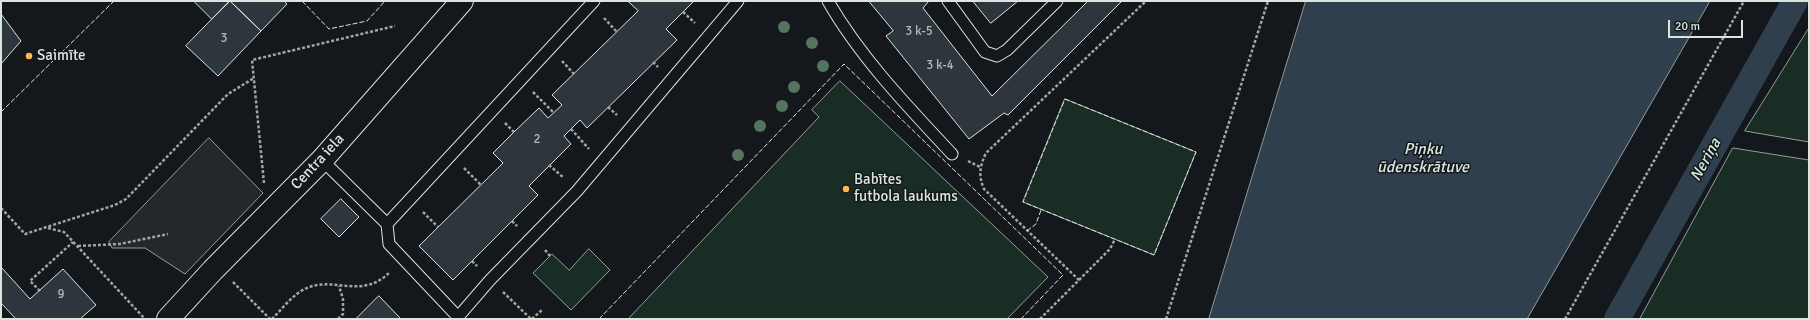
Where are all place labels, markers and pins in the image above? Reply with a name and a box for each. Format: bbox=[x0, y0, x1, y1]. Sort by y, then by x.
place label: Saimīte bbox=[37, 47, 86, 65]
marker: Saimīte bbox=[24, 51, 34, 61]
place label: Babītes futbola laukums bbox=[854, 171, 958, 206]
marker: Babītes futbola laukums bbox=[841, 184, 851, 194]

